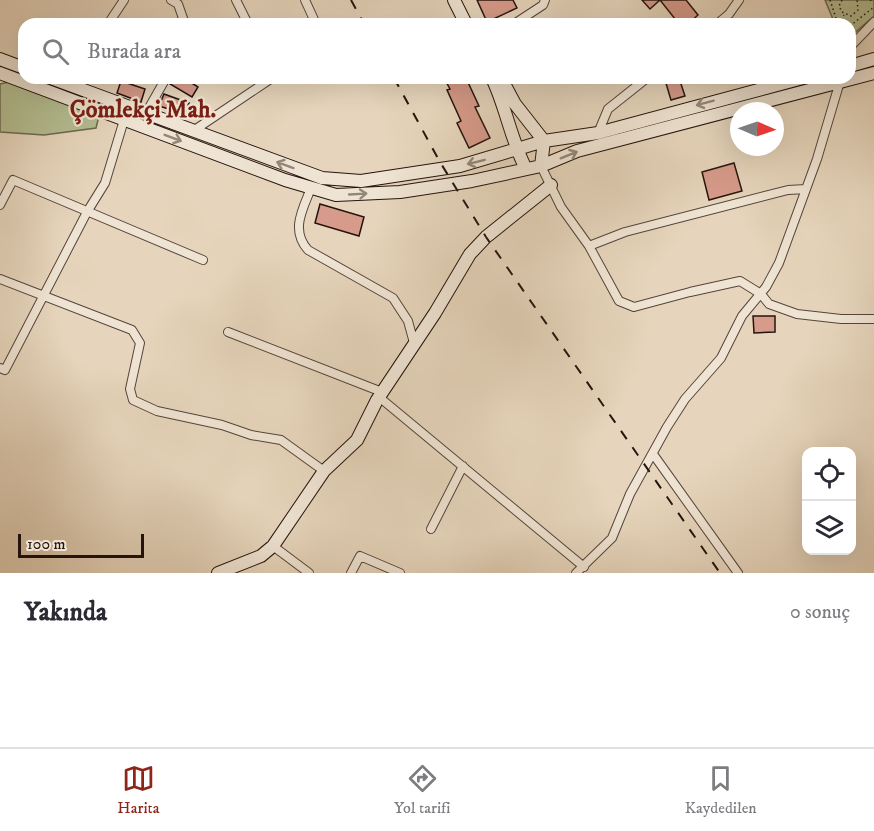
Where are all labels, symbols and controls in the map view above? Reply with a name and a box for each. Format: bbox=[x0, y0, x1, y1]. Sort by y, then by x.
search box bbox=[18, 18, 856, 84]
icon: search bbox=[39, 35, 72, 68]
text: Burada ara bbox=[87, 38, 181, 65]
district label: Çömlekçi Mah. bbox=[70, 95, 217, 125]
one-way arrow bbox=[696, 98, 715, 110]
north arrow bbox=[730, 102, 784, 156]
one-way arrow bbox=[163, 133, 182, 144]
one-way arrow bbox=[559, 149, 578, 160]
one-way arrow bbox=[467, 157, 486, 169]
one-way arrow bbox=[276, 158, 295, 169]
one-way arrow bbox=[347, 189, 367, 200]
map controls bbox=[802, 447, 856, 555]
button: locate bbox=[802, 447, 856, 501]
button: layers bbox=[802, 501, 856, 555]
scale bar bbox=[18, 531, 144, 558]
text: 100 m bbox=[27, 534, 66, 554]
text: Yakında bbox=[24, 596, 107, 629]
text: 0 sonuç bbox=[790, 600, 850, 625]
tab: Harita bbox=[117, 762, 160, 818]
tab: Yol tarifi bbox=[394, 762, 450, 818]
tab: Kaydedilen bbox=[685, 762, 757, 818]

